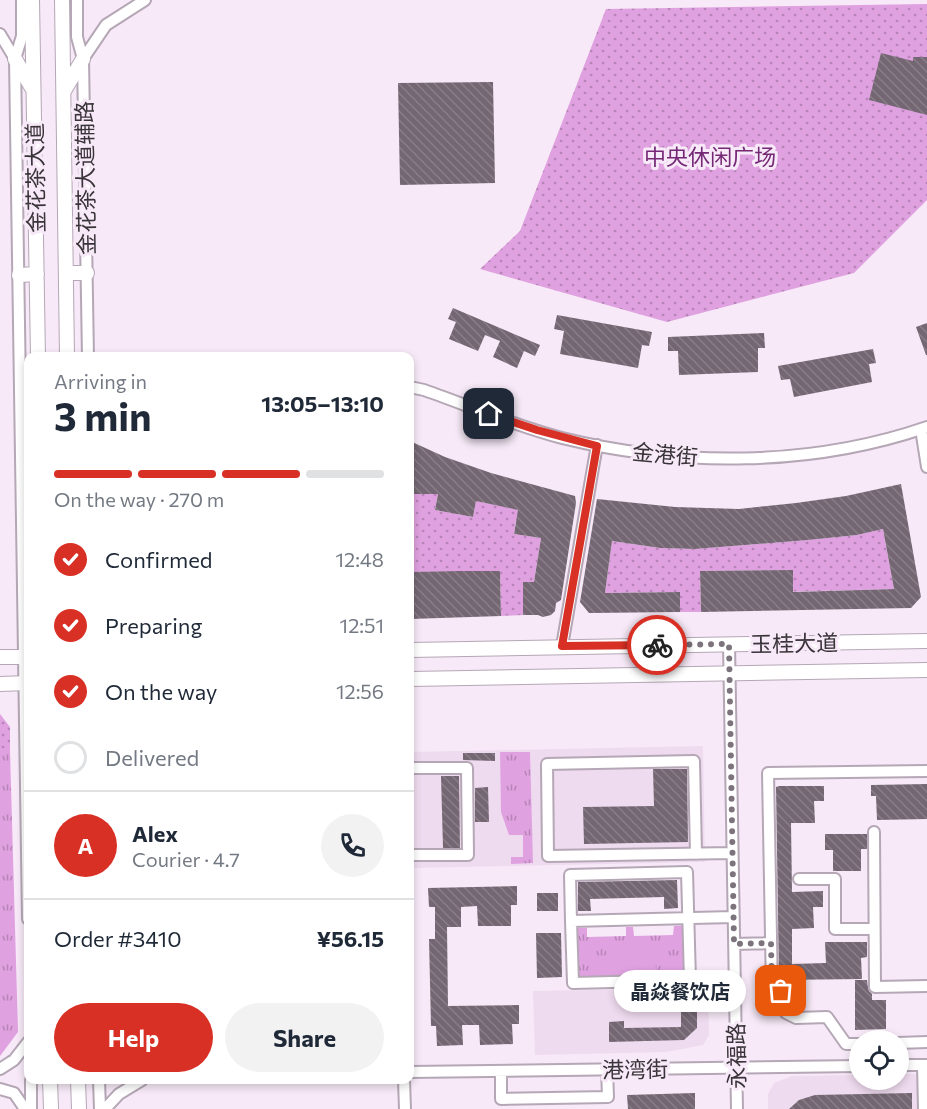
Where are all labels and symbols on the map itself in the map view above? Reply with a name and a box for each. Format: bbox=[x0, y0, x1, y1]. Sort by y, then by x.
street label: 金花茶大道辅路 bbox=[70, 101, 100, 255]
street label: 金花茶大道 bbox=[21, 123, 49, 233]
park label: 中央休闲广场 bbox=[644, 143, 776, 170]
pin bbox=[463, 388, 514, 439]
street label: 金港街 bbox=[631, 438, 699, 470]
courier bbox=[627, 615, 687, 675]
street label: 玉桂大道 bbox=[750, 629, 838, 657]
pin bbox=[755, 965, 806, 1016]
callout: 晶焱餐饮店 bbox=[613, 970, 745, 1012]
street label: 永福路 bbox=[722, 1023, 750, 1089]
street label: 港湾街 bbox=[602, 1055, 668, 1083]

